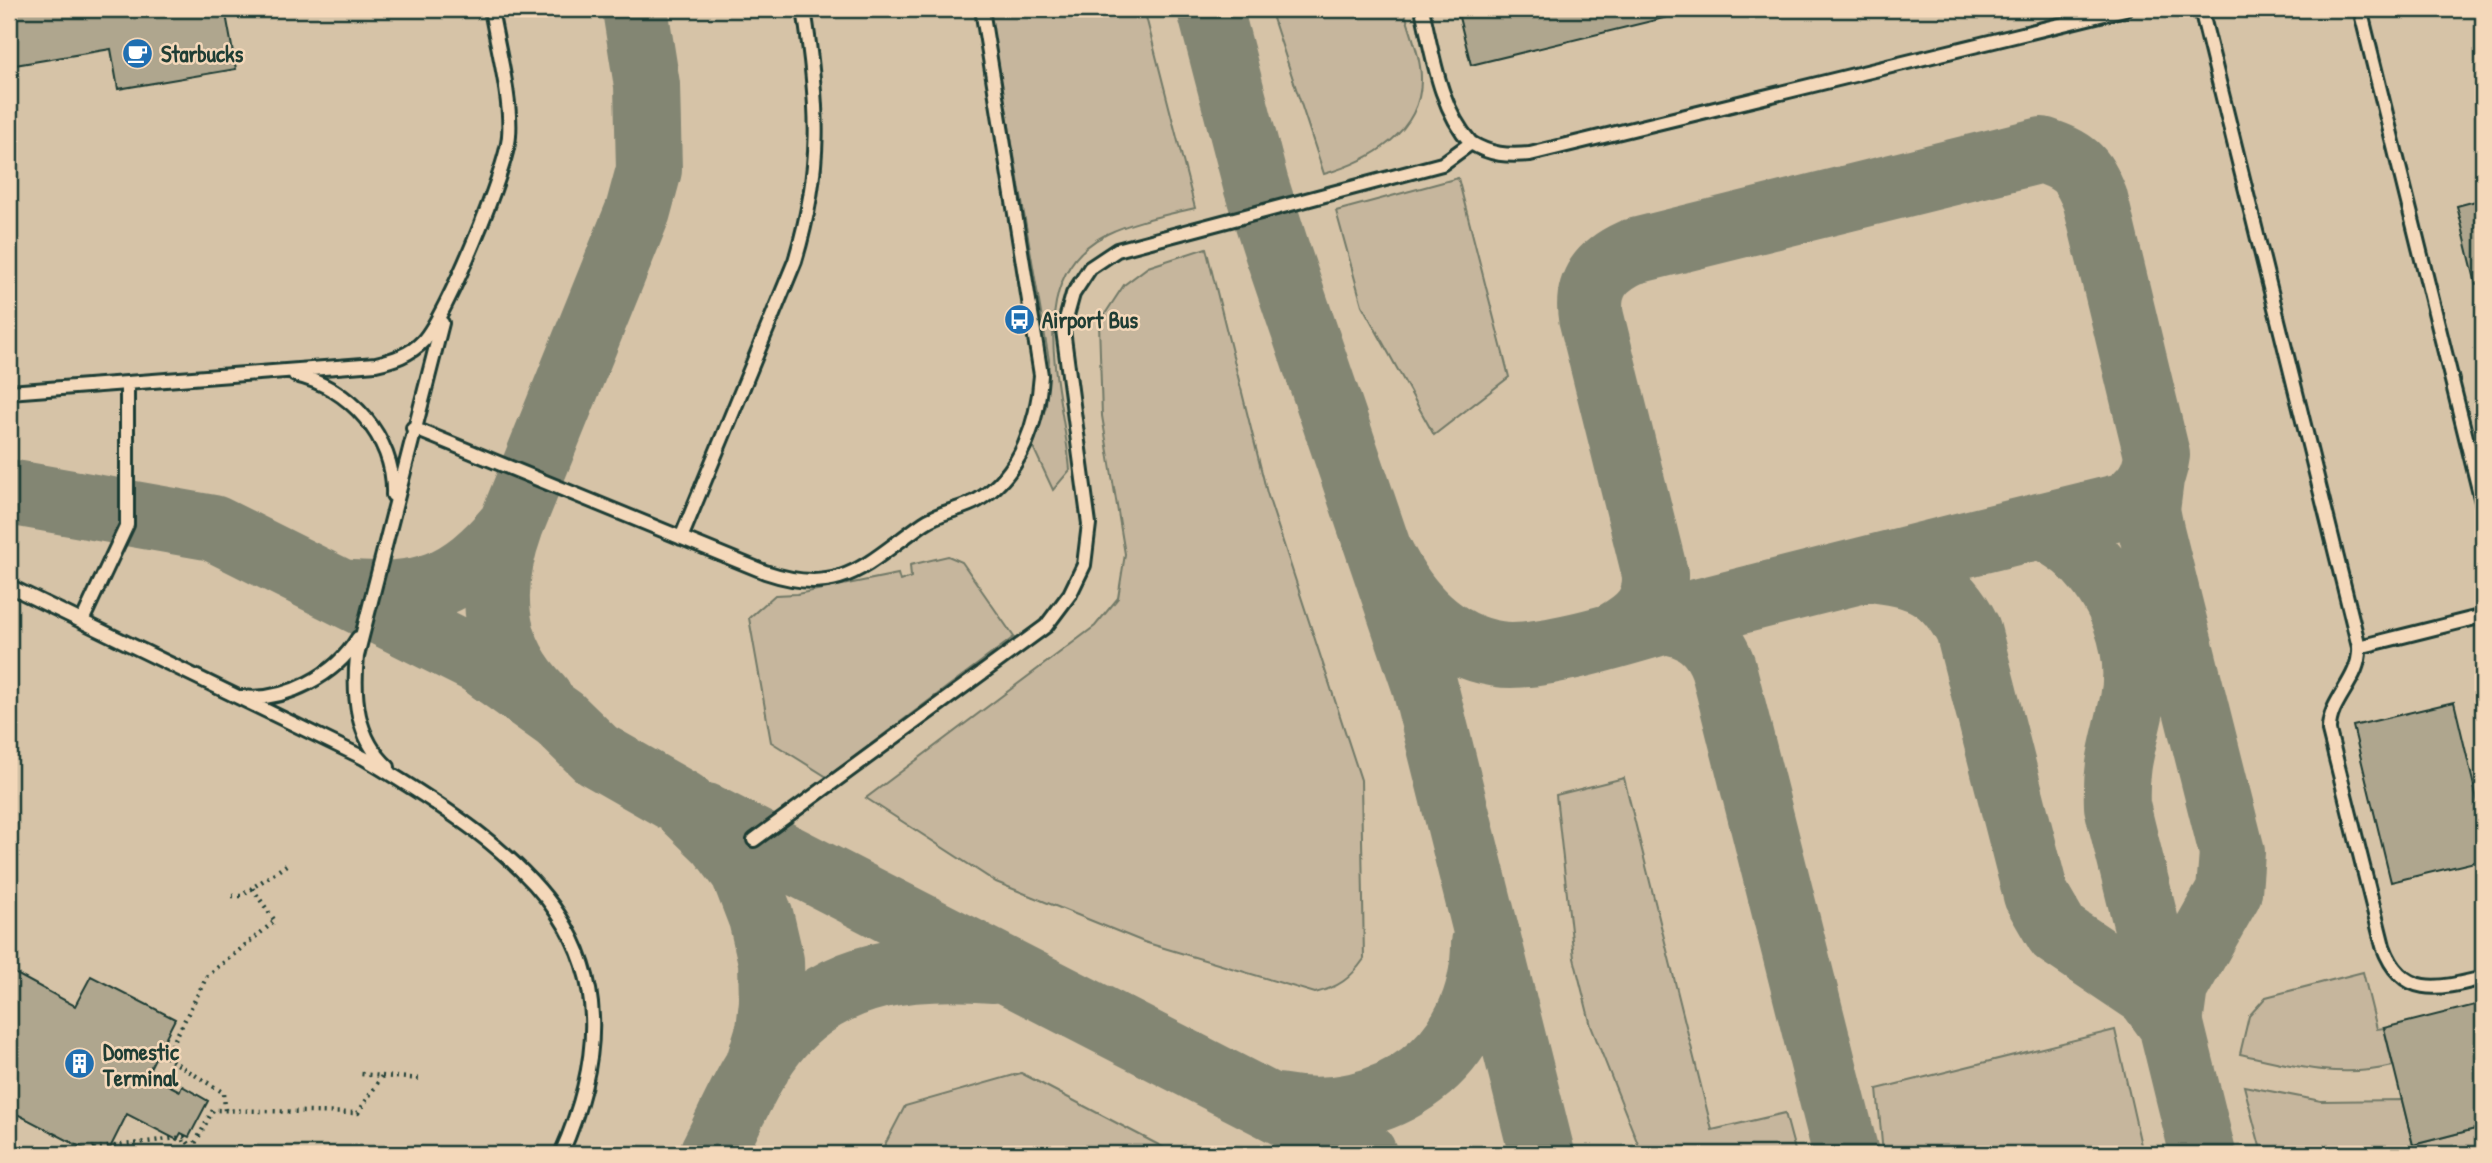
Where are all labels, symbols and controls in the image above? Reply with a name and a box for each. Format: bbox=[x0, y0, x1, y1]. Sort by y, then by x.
cafe icon: Starbucks bbox=[121, 36, 155, 70]
place label: Starbucks bbox=[161, 38, 243, 69]
bus stop icon: Airport Bus bbox=[1002, 302, 1036, 336]
place label: Airport Bus bbox=[1042, 304, 1138, 336]
place label: Domestic Terminal bbox=[102, 1036, 180, 1093]
building icon: Domestic Terminal bbox=[63, 1047, 97, 1081]

